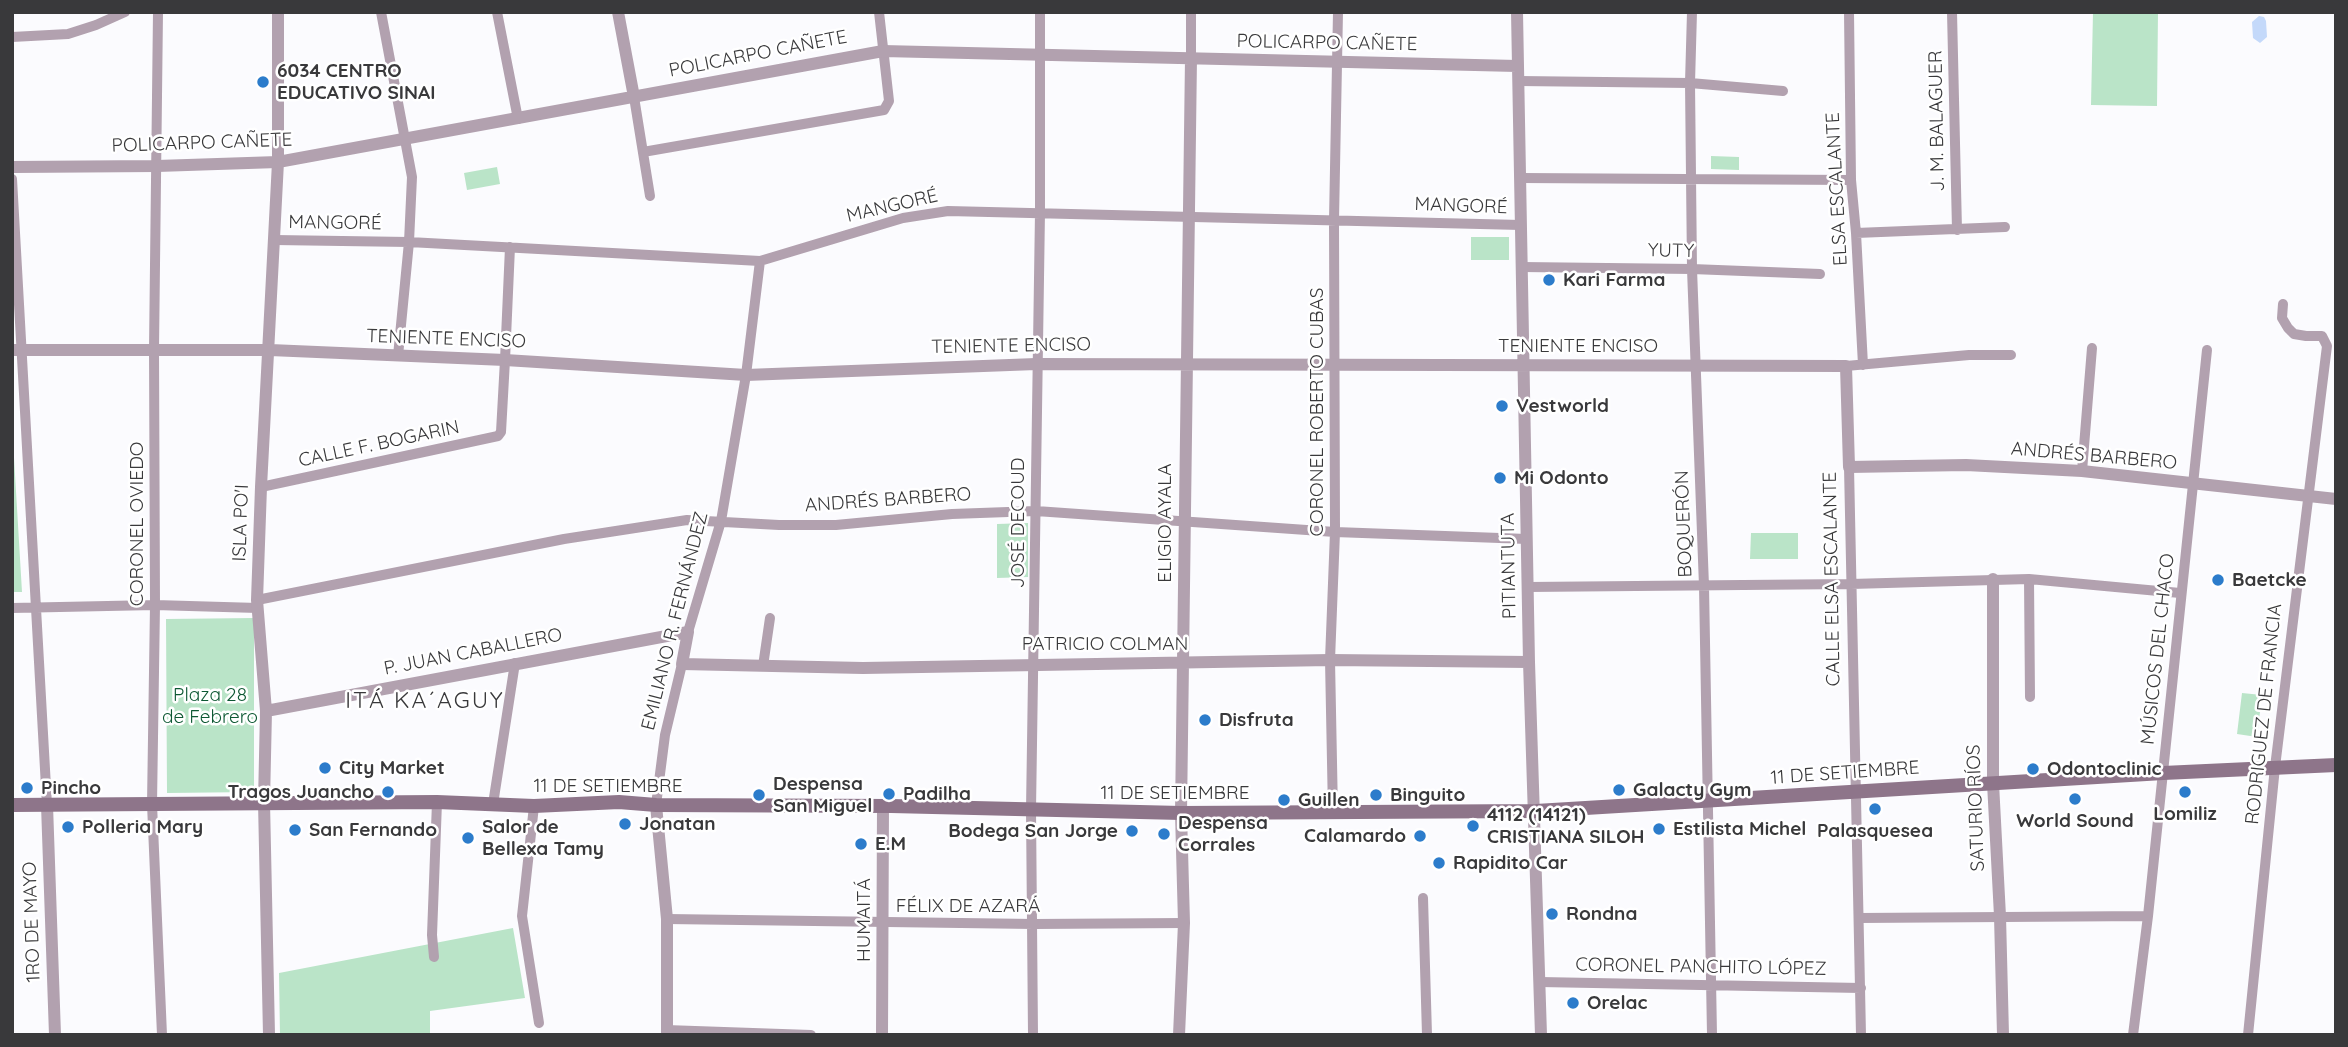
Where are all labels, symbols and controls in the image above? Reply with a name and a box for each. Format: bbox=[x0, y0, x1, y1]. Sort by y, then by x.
street label: POLICARPO CAÑETE bbox=[667, 26, 849, 82]
street label: POLICARPO CAÑETE bbox=[1236, 30, 1418, 56]
street label: J. M. BALAGUER bbox=[1924, 50, 1950, 192]
place label: 6034 CENTRO EDUCATIVO SINAI bbox=[277, 60, 435, 104]
marker: 6034 CENTRO EDUCATIVO SINAI bbox=[255, 74, 271, 90]
street label: ELSA ESCALANTE bbox=[1822, 112, 1852, 266]
street label: POLICARPO CAÑETE bbox=[111, 128, 293, 158]
street label: MANGORÉ bbox=[844, 184, 940, 228]
street label: MANGORÉ bbox=[1414, 193, 1508, 219]
street label: MANGORÉ bbox=[288, 211, 382, 235]
street label: YUTY bbox=[1648, 239, 1694, 263]
place label: Kari Farma bbox=[1563, 269, 1665, 291]
marker: Kari Farma bbox=[1541, 272, 1557, 288]
street label: CORONEL ROBERTO CUBAS bbox=[1306, 288, 1328, 536]
street label: TENIENTE ENCISO bbox=[366, 325, 526, 353]
street label: TENIENTE ENCISO bbox=[931, 333, 1091, 359]
street label: TENIENTE ENCISO bbox=[1498, 335, 1658, 357]
place label: Vestworld bbox=[1516, 395, 1609, 417]
marker: Vestworld bbox=[1494, 398, 1510, 414]
street label: CALLE F. BOGARIN bbox=[296, 416, 462, 472]
street label: ANDRÉS BARBERO bbox=[2010, 437, 2178, 475]
street label: CORONEL OVIEDO bbox=[126, 442, 148, 606]
street label: JOSÉ DECOUD bbox=[1007, 458, 1029, 588]
street label: ELIGIO AYALA bbox=[1154, 463, 1176, 583]
place label: Mi Odonto bbox=[1514, 467, 1609, 489]
marker: Mi Odonto bbox=[1492, 470, 1508, 486]
street label: BOQUERÓN bbox=[1671, 470, 1697, 578]
street label: CALLE ELSA ESCALANTE bbox=[1819, 472, 1845, 686]
street label: ANDRÉS BARBERO bbox=[804, 483, 972, 517]
street label: ISLA PO'I bbox=[228, 484, 254, 562]
street label: EMILIANO R. FERNÁNDEZ bbox=[637, 509, 713, 733]
street label: PITIANTUTA bbox=[1497, 513, 1521, 619]
street label: MÚSICOS DEL CHACO bbox=[2137, 552, 2179, 746]
place label: Baetcke bbox=[2232, 569, 2307, 591]
marker: Baetcke bbox=[2210, 572, 2226, 588]
street label: RODRIGUEZ DE FRANCIA bbox=[2241, 602, 2287, 826]
street label: P. JUAN CABALLERO bbox=[382, 624, 564, 680]
street label: PATRICIO COLMAN bbox=[1022, 633, 1188, 655]
park label: Plaza 28 de Febrero bbox=[162, 684, 258, 728]
district label: ITÁ KA´AGUY bbox=[347, 687, 503, 715]
place label: Disfruta bbox=[1219, 709, 1294, 731]
marker: Disfruta bbox=[1197, 712, 1213, 728]
street label: SATURIO RÍOS bbox=[1962, 744, 1990, 872]
street label: 11 DE SETIEMBRE bbox=[1770, 756, 1920, 790]
place label: City Market bbox=[339, 757, 445, 779]
place label: Odontoclinic bbox=[2047, 758, 2161, 780]
marker: City Market bbox=[317, 760, 333, 776]
marker: Odontoclinic bbox=[2025, 761, 2041, 777]
place label: Despensa San Miguel bbox=[773, 773, 872, 817]
street label: 11 DE SETIEMBRE bbox=[534, 775, 682, 797]
place label: Pincho bbox=[41, 777, 101, 799]
place label: Galacty Gym bbox=[1633, 779, 1752, 801]
marker: Pincho bbox=[19, 780, 35, 796]
place label: Tragos Juancho bbox=[227, 781, 374, 803]
street label: 11 DE SETIEMBRE bbox=[1101, 782, 1249, 804]
marker: Galacty Gym bbox=[1611, 782, 1627, 798]
place label: Padilha bbox=[903, 783, 971, 805]
marker: Tragos Juancho bbox=[380, 784, 396, 800]
place label: Binguito bbox=[1390, 784, 1465, 806]
marker: Lomiliz bbox=[2177, 784, 2193, 800]
marker: Padilha bbox=[881, 786, 897, 802]
marker: Despensa San Miguel bbox=[751, 787, 767, 803]
marker: Binguito bbox=[1368, 787, 1384, 803]
place label: Guillen bbox=[1298, 789, 1359, 811]
marker: World Sound bbox=[2067, 791, 2083, 807]
marker: Guillen bbox=[1276, 792, 1292, 808]
marker: Palasquesea bbox=[1867, 801, 1883, 817]
place label: Lomiliz bbox=[2153, 803, 2217, 825]
place label: 4112 (14121) CRISTIANA SILOH bbox=[1487, 804, 1644, 848]
place label: World Sound bbox=[2016, 810, 2134, 832]
place label: Despensa Corrales bbox=[1178, 812, 1268, 856]
place label: Jonatan bbox=[639, 813, 716, 835]
place label: Polleria Mary bbox=[82, 816, 203, 838]
place label: Salor de Bellexa Tamy bbox=[482, 816, 604, 860]
marker: Jonatan bbox=[617, 816, 633, 832]
marker: 4112 (14121) CRISTIANA SILOH bbox=[1465, 818, 1481, 834]
place label: Estilista Michel bbox=[1673, 818, 1806, 840]
marker: Polleria Mary bbox=[60, 819, 76, 835]
place label: San Fernando bbox=[309, 819, 437, 841]
place label: Bodega San Jorge bbox=[948, 820, 1118, 842]
place label: Palasquesea bbox=[1817, 820, 1933, 842]
marker: Estilista Michel bbox=[1651, 821, 1667, 837]
marker: San Fernando bbox=[287, 822, 303, 838]
marker: Bodega San Jorge bbox=[1124, 823, 1140, 839]
place label: Calamardo bbox=[1304, 825, 1406, 847]
marker: Despensa Corrales bbox=[1156, 826, 1172, 842]
marker: Calamardo bbox=[1412, 828, 1428, 844]
marker: Salor de Bellexa Tamy bbox=[460, 830, 476, 846]
place label: E.M bbox=[875, 833, 906, 855]
marker: E.M bbox=[853, 836, 869, 852]
place label: Rapidito Car bbox=[1453, 852, 1568, 874]
marker: Rapidito Car bbox=[1431, 855, 1447, 871]
street label: 1RO DE MAYO bbox=[18, 861, 46, 983]
street label: HUMAITÁ bbox=[853, 878, 875, 962]
street label: FÉLIX DE AZARÁ bbox=[896, 895, 1040, 917]
place label: Rondna bbox=[1566, 903, 1637, 925]
marker: Rondna bbox=[1544, 906, 1560, 922]
street label: CORONEL PANCHITO LÓPEZ bbox=[1575, 953, 1827, 981]
place label: Orelac bbox=[1587, 992, 1647, 1014]
marker: Orelac bbox=[1565, 995, 1581, 1011]

